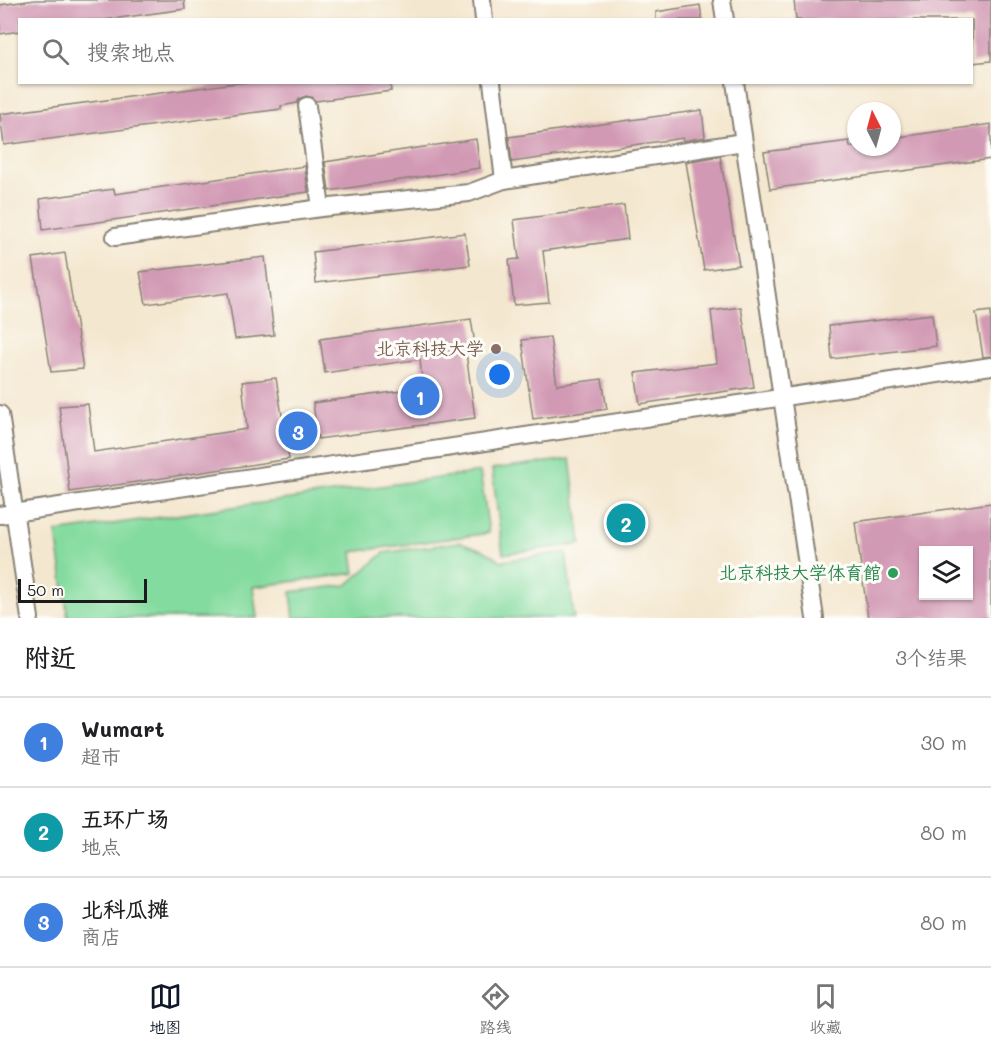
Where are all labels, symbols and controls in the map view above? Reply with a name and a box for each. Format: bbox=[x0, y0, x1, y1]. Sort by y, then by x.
search box bbox=[18, 18, 973, 84]
icon: search bbox=[39, 35, 72, 68]
text: 搜索地点 bbox=[87, 37, 175, 66]
north arrow bbox=[847, 102, 901, 156]
place label: 北京科技大学 bbox=[376, 336, 484, 360]
marker: 北京科技大学 bbox=[489, 342, 503, 356]
your location bbox=[485, 360, 514, 389]
pin: 1 bbox=[400, 374, 440, 418]
pin: 3 bbox=[278, 408, 318, 454]
pin: 2 bbox=[606, 500, 646, 546]
map controls bbox=[919, 546, 973, 600]
button: layers bbox=[919, 546, 973, 600]
place label: 北京科技大学体育館 bbox=[719, 560, 881, 584]
marker: 北京科技大学体育館 bbox=[886, 566, 900, 580]
scale bar bbox=[18, 576, 147, 604]
text: 50 m bbox=[27, 579, 64, 600]
text: 附近 bbox=[24, 640, 76, 674]
text: 3个结果 bbox=[895, 644, 967, 670]
text: Wumart bbox=[81, 714, 165, 743]
text: 1 bbox=[39, 729, 48, 755]
text: 30 m bbox=[921, 729, 967, 755]
text: 超市 bbox=[81, 743, 121, 769]
text: 五环广场 bbox=[81, 804, 169, 833]
text: 2 bbox=[38, 819, 49, 845]
text: 80 m bbox=[920, 819, 967, 845]
text: 地点 bbox=[81, 833, 121, 859]
text: 北科瓜摊 bbox=[81, 894, 169, 923]
text: 3 bbox=[38, 909, 50, 935]
text: 80 m bbox=[920, 909, 967, 935]
text: 商店 bbox=[81, 923, 121, 949]
tab: 地图 bbox=[149, 980, 182, 1038]
tab: 路线 bbox=[479, 980, 512, 1038]
tab: 收藏 bbox=[809, 980, 842, 1038]

